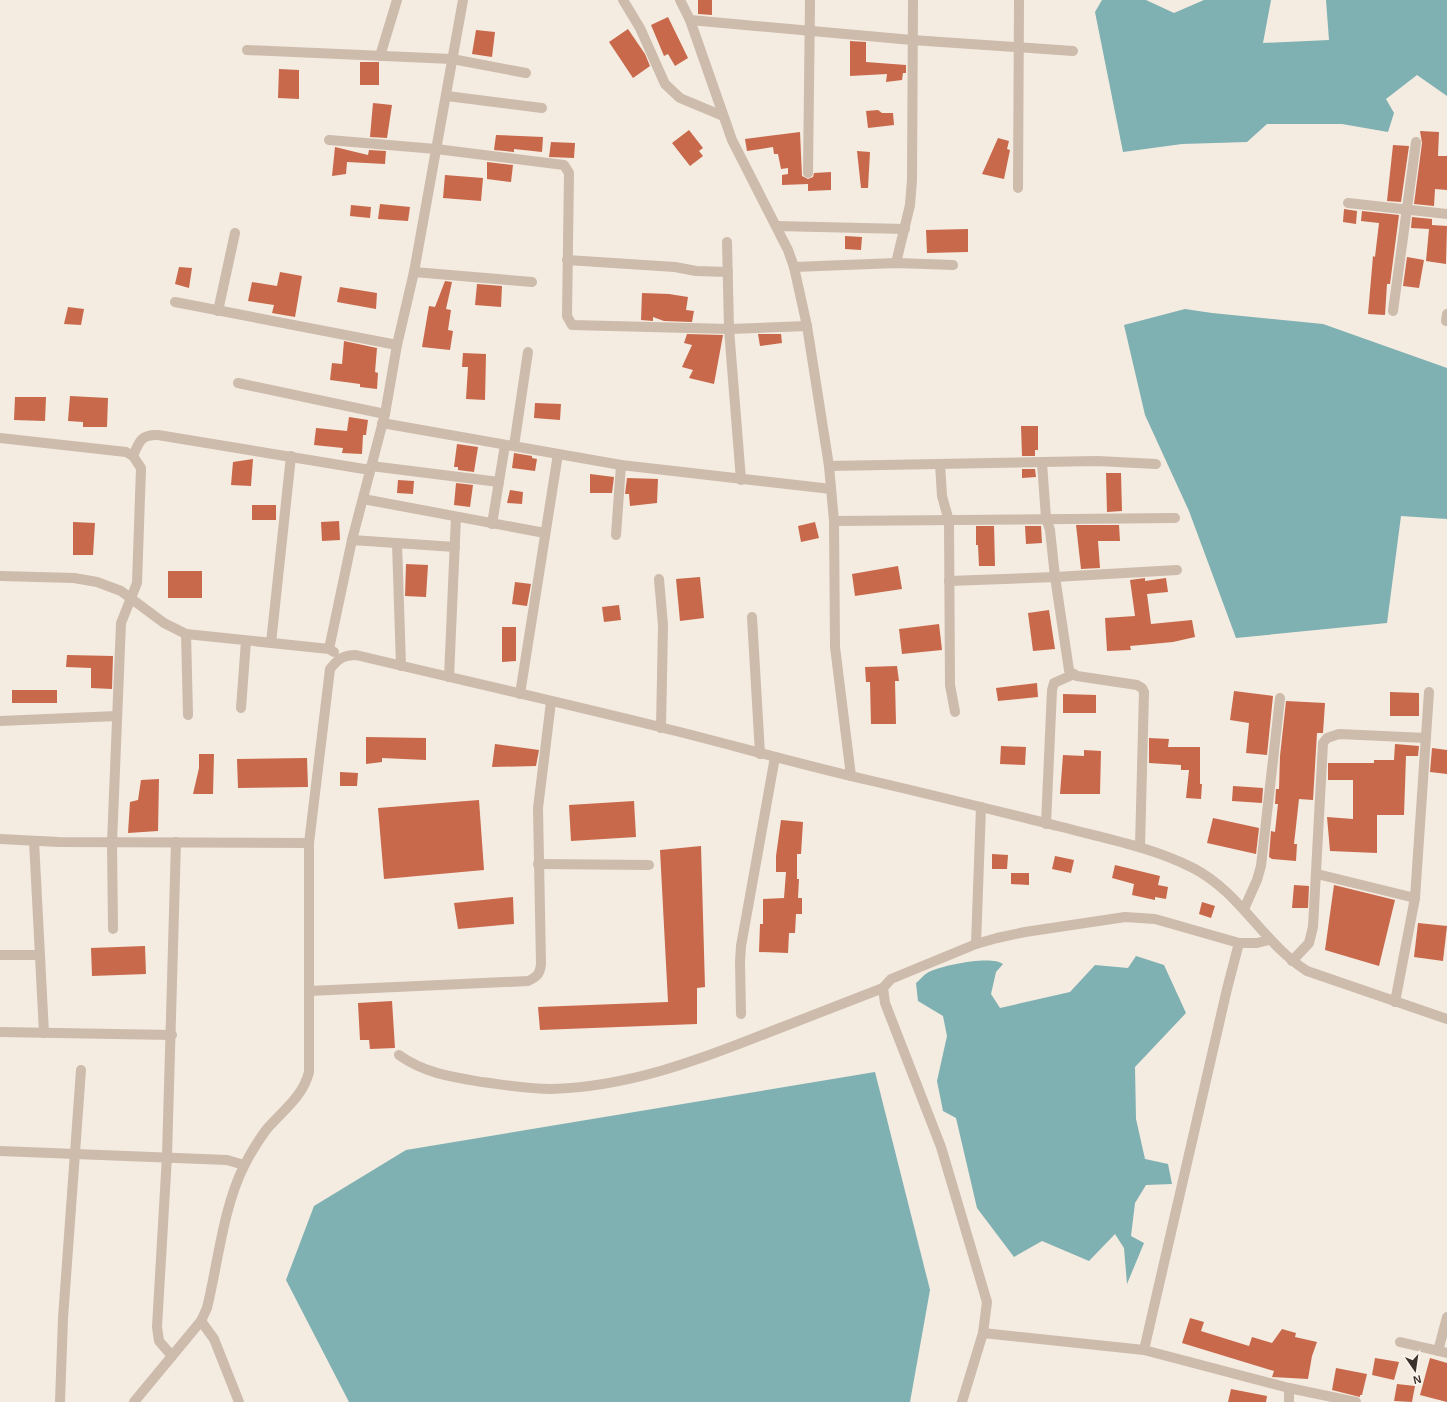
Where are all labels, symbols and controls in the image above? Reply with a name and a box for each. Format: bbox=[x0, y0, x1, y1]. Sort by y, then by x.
north arrow bbox=[1395, 1350, 1435, 1390]
text: N bbox=[1412, 1373, 1422, 1386]

